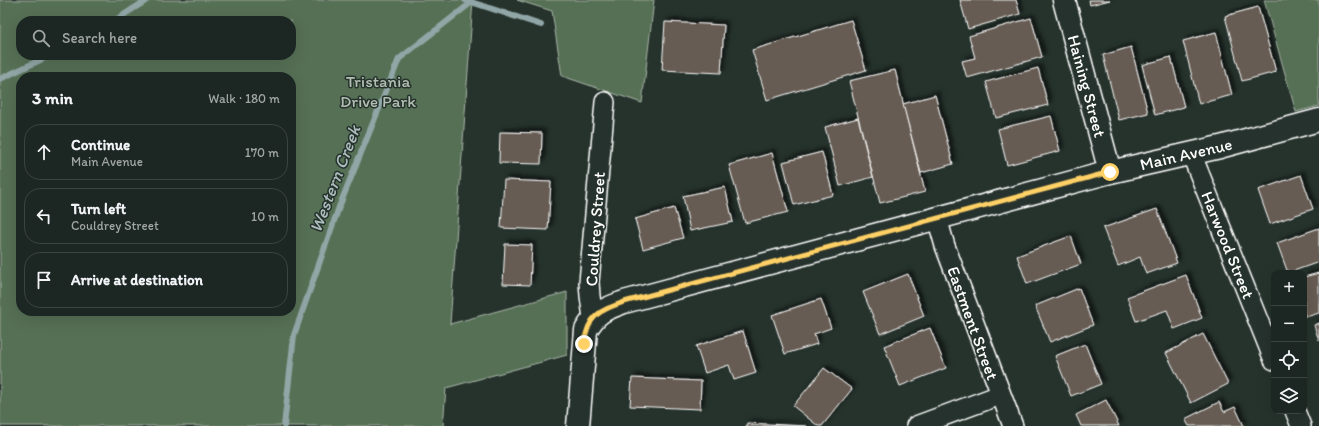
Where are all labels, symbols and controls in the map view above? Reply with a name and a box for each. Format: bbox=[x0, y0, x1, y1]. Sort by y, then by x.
search box bbox=[16, 16, 296, 60]
icon: search bbox=[30, 27, 52, 49]
text: Search here bbox=[62, 29, 137, 47]
street label: Haining Street bbox=[1064, 32, 1110, 140]
park label: Tristania Drive Park bbox=[340, 71, 416, 111]
text: 3 min bbox=[32, 88, 73, 108]
text: Walk · 180 m bbox=[208, 91, 280, 106]
water label: Western Creek bbox=[304, 121, 366, 236]
street label: Main Avenue bbox=[1138, 134, 1234, 174]
text: Continue bbox=[71, 136, 130, 154]
icon: ahead bbox=[33, 141, 55, 163]
text: 170 m bbox=[245, 145, 279, 160]
text: Main Avenue bbox=[71, 154, 143, 169]
route start bbox=[1101, 163, 1119, 181]
street label: Couldrey Street bbox=[581, 171, 609, 287]
street label: Harwood Street bbox=[1197, 188, 1259, 302]
text: Turn left bbox=[71, 200, 126, 218]
icon: left bbox=[33, 205, 55, 227]
text: 10 m bbox=[251, 209, 279, 224]
text: Couldrey Street bbox=[71, 218, 159, 233]
street label: Eastment Street bbox=[943, 263, 1003, 383]
icon: arrive bbox=[33, 269, 55, 291]
map controls bbox=[1271, 270, 1307, 414]
button: + bbox=[1271, 270, 1307, 306]
text: Arrive at destination bbox=[71, 271, 203, 289]
button: − bbox=[1271, 306, 1307, 342]
route end bbox=[575, 335, 593, 353]
button: locate bbox=[1271, 342, 1307, 378]
button: layers bbox=[1271, 378, 1307, 414]

